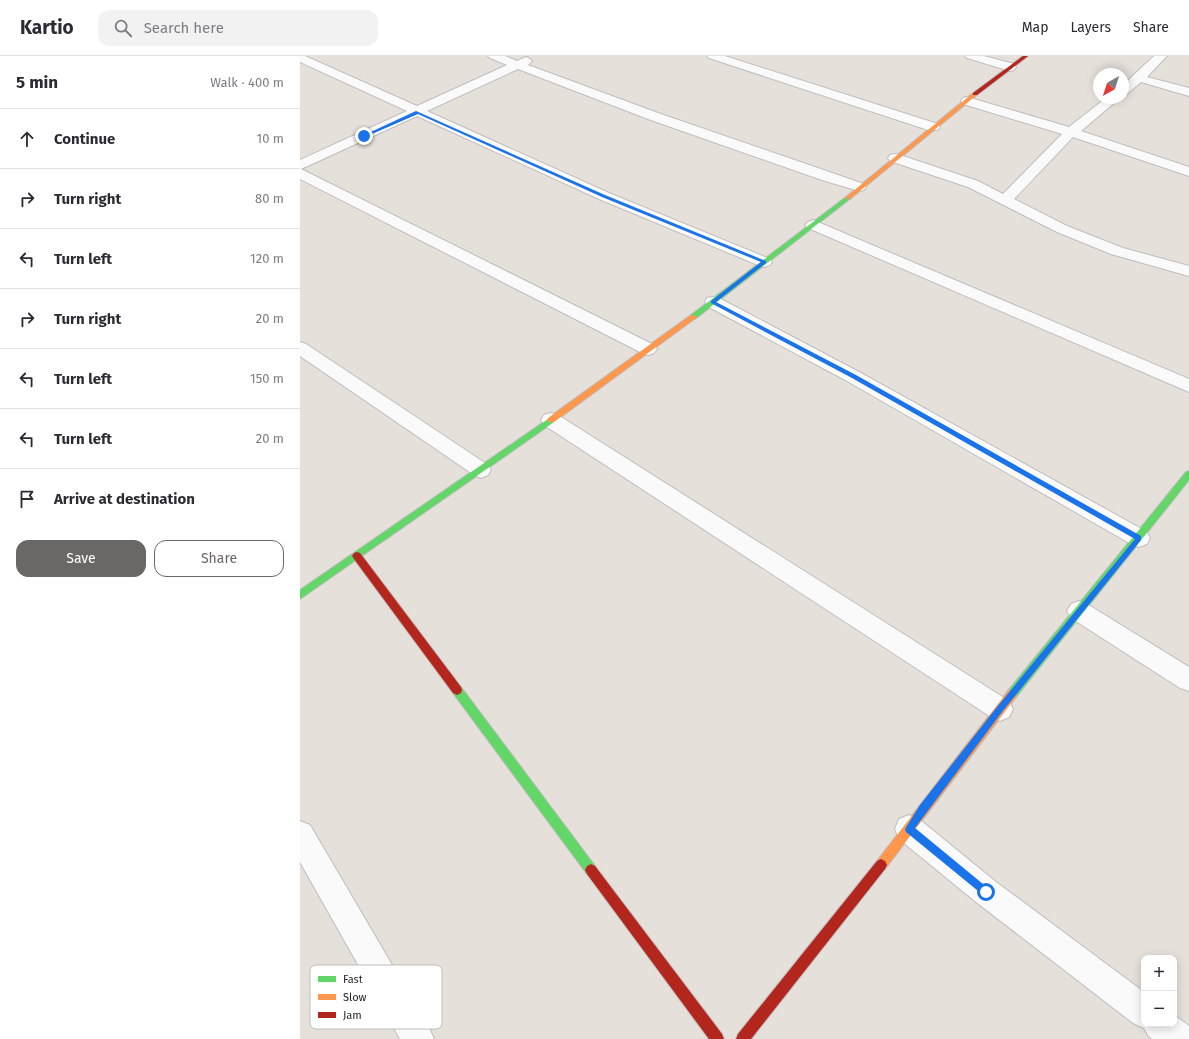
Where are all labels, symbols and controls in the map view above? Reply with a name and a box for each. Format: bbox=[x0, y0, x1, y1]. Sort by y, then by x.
search box bbox=[98, 10, 378, 46]
text: Kartio bbox=[20, 16, 74, 39]
icon: search bbox=[112, 17, 134, 39]
text: Search here bbox=[144, 19, 224, 37]
text: Map bbox=[1022, 19, 1048, 36]
text: Layers bbox=[1070, 19, 1111, 36]
text: Share bbox=[1133, 19, 1169, 36]
north arrow bbox=[1093, 68, 1129, 104]
text: 5 min bbox=[16, 72, 58, 93]
text: Walk · 400 m bbox=[210, 75, 284, 90]
route end bbox=[355, 127, 373, 145]
icon: ahead bbox=[16, 128, 38, 150]
text: Continue bbox=[54, 130, 115, 148]
text: 10 m bbox=[257, 131, 284, 146]
icon: right bbox=[16, 188, 38, 210]
text: Turn right bbox=[54, 190, 121, 208]
text: 80 m bbox=[255, 191, 284, 206]
icon: left bbox=[16, 248, 38, 270]
text: Turn left bbox=[54, 250, 112, 268]
text: 120 m bbox=[250, 251, 284, 266]
icon: right bbox=[16, 308, 38, 330]
text: Turn right bbox=[54, 310, 121, 328]
text: 20 m bbox=[256, 311, 284, 326]
icon: left bbox=[16, 368, 38, 390]
text: Turn left bbox=[54, 370, 112, 388]
text: 150 m bbox=[250, 371, 284, 386]
icon: left bbox=[16, 428, 38, 450]
text: Turn left bbox=[54, 430, 112, 448]
text: 20 m bbox=[256, 431, 284, 446]
icon: arrive bbox=[16, 488, 38, 510]
text: Arrive at destination bbox=[54, 490, 195, 508]
button: Save bbox=[16, 540, 146, 577]
button: Share bbox=[154, 540, 284, 577]
route start bbox=[977, 883, 995, 901]
map controls bbox=[1141, 955, 1177, 1027]
button: + bbox=[1141, 955, 1177, 991]
legend bbox=[310, 965, 442, 1029]
text: Fast bbox=[343, 973, 363, 986]
text: Slow bbox=[343, 991, 367, 1004]
button: − bbox=[1141, 991, 1177, 1027]
text: Jam bbox=[343, 1009, 362, 1022]

